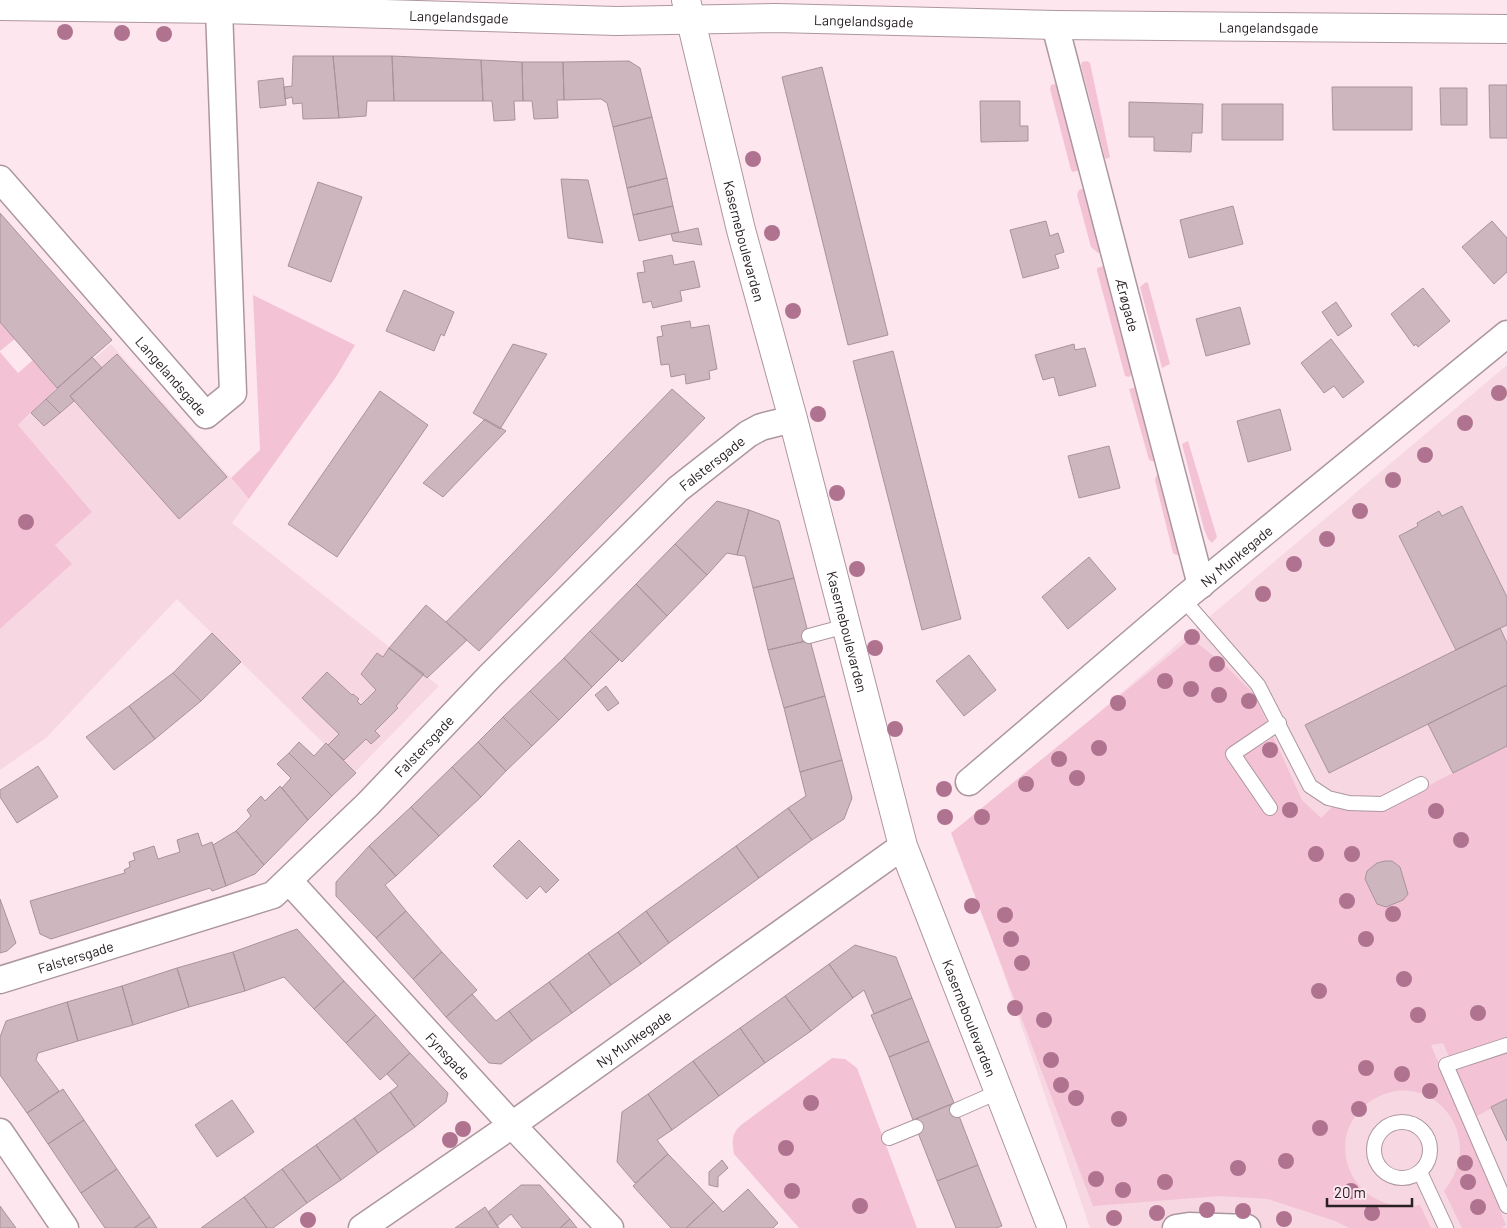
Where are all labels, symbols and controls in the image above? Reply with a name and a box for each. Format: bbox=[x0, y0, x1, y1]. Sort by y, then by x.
street label: Langelandsgade bbox=[409, 6, 509, 26]
street label: Langelandsgade bbox=[814, 10, 914, 30]
street label: Langelandsgade bbox=[1219, 18, 1319, 36]
street label: Kaserneboulevarden bbox=[721, 179, 769, 303]
street label: Ærøgade bbox=[1113, 276, 1143, 333]
street label: Langelandsgade bbox=[132, 333, 211, 419]
street label: Falstersgade bbox=[675, 432, 748, 494]
street label: Ny Munkegade bbox=[1197, 521, 1275, 590]
street label: Kaserneboulevarden bbox=[824, 569, 872, 694]
street label: Falstersgade bbox=[390, 711, 457, 780]
street label: Falstersgade bbox=[35, 937, 115, 976]
street label: Kaserneboulevarden bbox=[940, 957, 1001, 1079]
street label: Ny Munkegade bbox=[593, 1006, 674, 1071]
street label: Fynsgade bbox=[423, 1028, 474, 1083]
scale bar bbox=[1327, 1176, 1412, 1208]
text: 20 m bbox=[1334, 1183, 1366, 1201]

